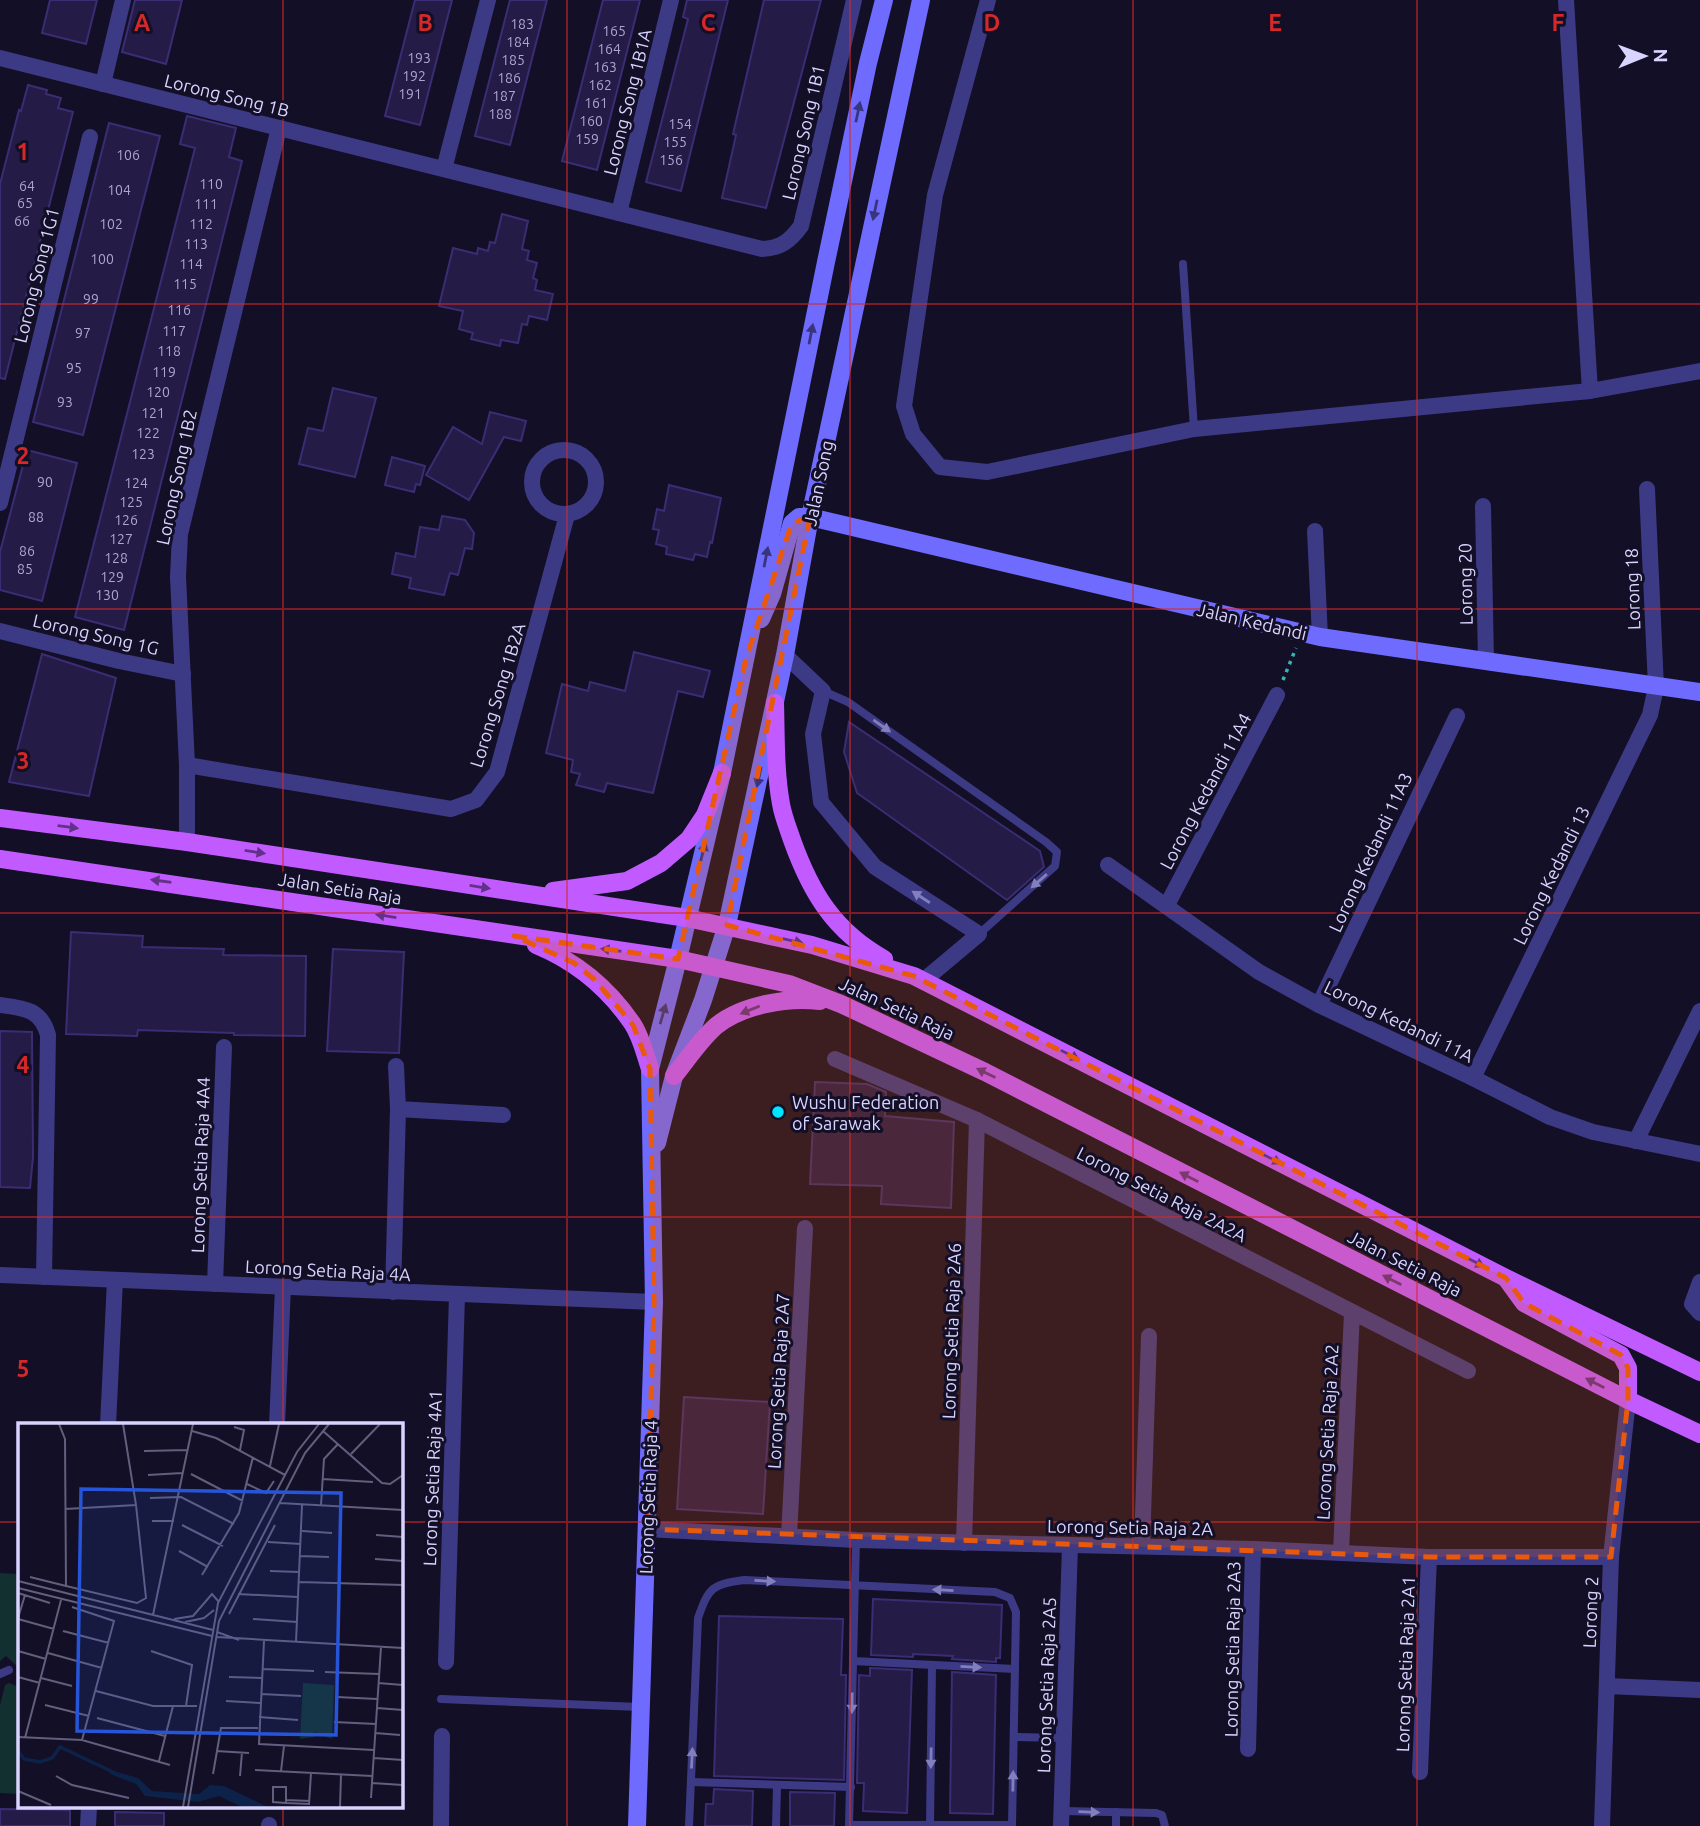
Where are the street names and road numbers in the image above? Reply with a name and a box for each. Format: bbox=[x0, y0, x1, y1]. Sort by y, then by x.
street label: Lorong Song 1B1A bbox=[599, 27, 655, 177]
street label: Lorong Song 1B1 bbox=[778, 62, 828, 202]
street label: Lorong Song 1B bbox=[162, 70, 292, 120]
street label: Lorong Song 1G1 bbox=[10, 205, 62, 345]
street label: Lorong Song 1B2 bbox=[152, 407, 200, 547]
street label: Jalan Song bbox=[799, 438, 837, 528]
street label: Lorong 20 bbox=[1454, 543, 1476, 625]
street label: Lorong 18 bbox=[1621, 548, 1643, 630]
street label: Jalan Kedandi bbox=[1195, 599, 1309, 643]
street label: Lorong Song 1G bbox=[31, 610, 161, 658]
street label: Lorong Song 1B2A bbox=[466, 620, 529, 770]
street label: Lorong Kedandi 11A4 bbox=[1155, 710, 1255, 872]
street label: Lorong Kedandi 11A3 bbox=[1324, 769, 1416, 935]
street label: Lorong Kedandi 13 bbox=[1509, 802, 1593, 948]
street label: Jalan Setia Raja bbox=[277, 868, 403, 908]
street label: Jalan Setia Raja bbox=[836, 973, 958, 1043]
street label: Lorong Kedandi 11A bbox=[1321, 976, 1477, 1066]
street label: Lorong Setia Raja 4A4 bbox=[187, 1077, 213, 1253]
street label: Lorong Setia Raja 2A2A bbox=[1074, 1142, 1250, 1246]
street label: Jalan Setia Raja bbox=[1345, 1226, 1465, 1300]
street label: Lorong Setia Raja 2A6 bbox=[938, 1243, 964, 1419]
street label: Lorong Setia Raja 4A bbox=[245, 1256, 412, 1284]
street label: Lorong Setia Raja 2A7 bbox=[763, 1293, 793, 1469]
street label: Lorong Setia Raja 2A2 bbox=[1312, 1344, 1342, 1520]
street label: Lorong Setia Raja 4A1 bbox=[419, 1390, 445, 1566]
street label: Lorong Setia Raja 4 bbox=[635, 1420, 661, 1574]
street label: Lorong Setia Raja 2A bbox=[1047, 1516, 1213, 1538]
street label: Lorong Setia Raja 2A3 bbox=[1220, 1561, 1244, 1737]
street label: Lorong Setia Raja 2A1 bbox=[1392, 1576, 1418, 1752]
street label: Lorong 2 bbox=[1579, 1576, 1601, 1648]
street label: Lorong Setia Raja 2A5 bbox=[1033, 1597, 1059, 1773]

